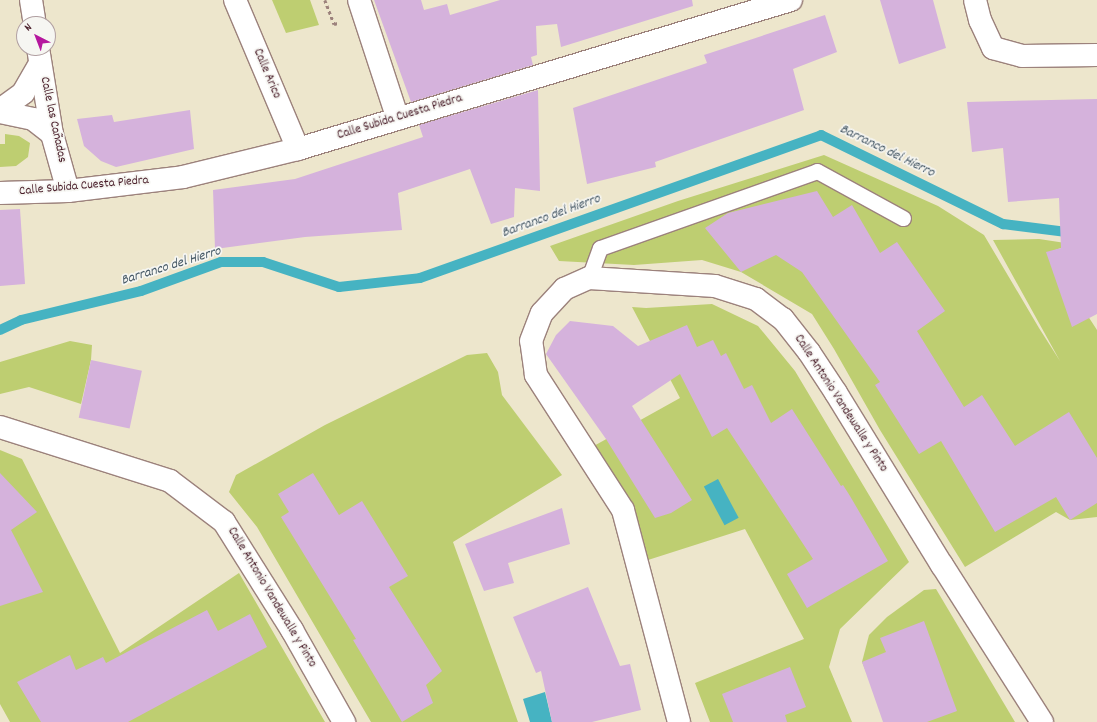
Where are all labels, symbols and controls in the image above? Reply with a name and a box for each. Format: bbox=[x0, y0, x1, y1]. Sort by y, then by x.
north arrow bbox=[16, 16, 56, 56]
text: N bbox=[21, 20, 36, 36]
street label: Calle Arico bbox=[249, 47, 283, 101]
street label: Calle las Cañadas bbox=[35, 76, 69, 164]
street label: Calle Subida Cuesta Piedra bbox=[336, 92, 464, 144]
water label: Barranco del Hierro bbox=[837, 121, 937, 181]
street label: Calle Subida Cuesta Piedra bbox=[19, 174, 149, 200]
water label: Barranco del Hierro bbox=[500, 190, 602, 242]
water label: Barranco del Hierro bbox=[119, 243, 223, 289]
street label: Calle Antonio Vandewalle y Pinto bbox=[790, 332, 890, 476]
street label: Calle Antonio Vandewalle y Pinto bbox=[223, 525, 319, 671]

